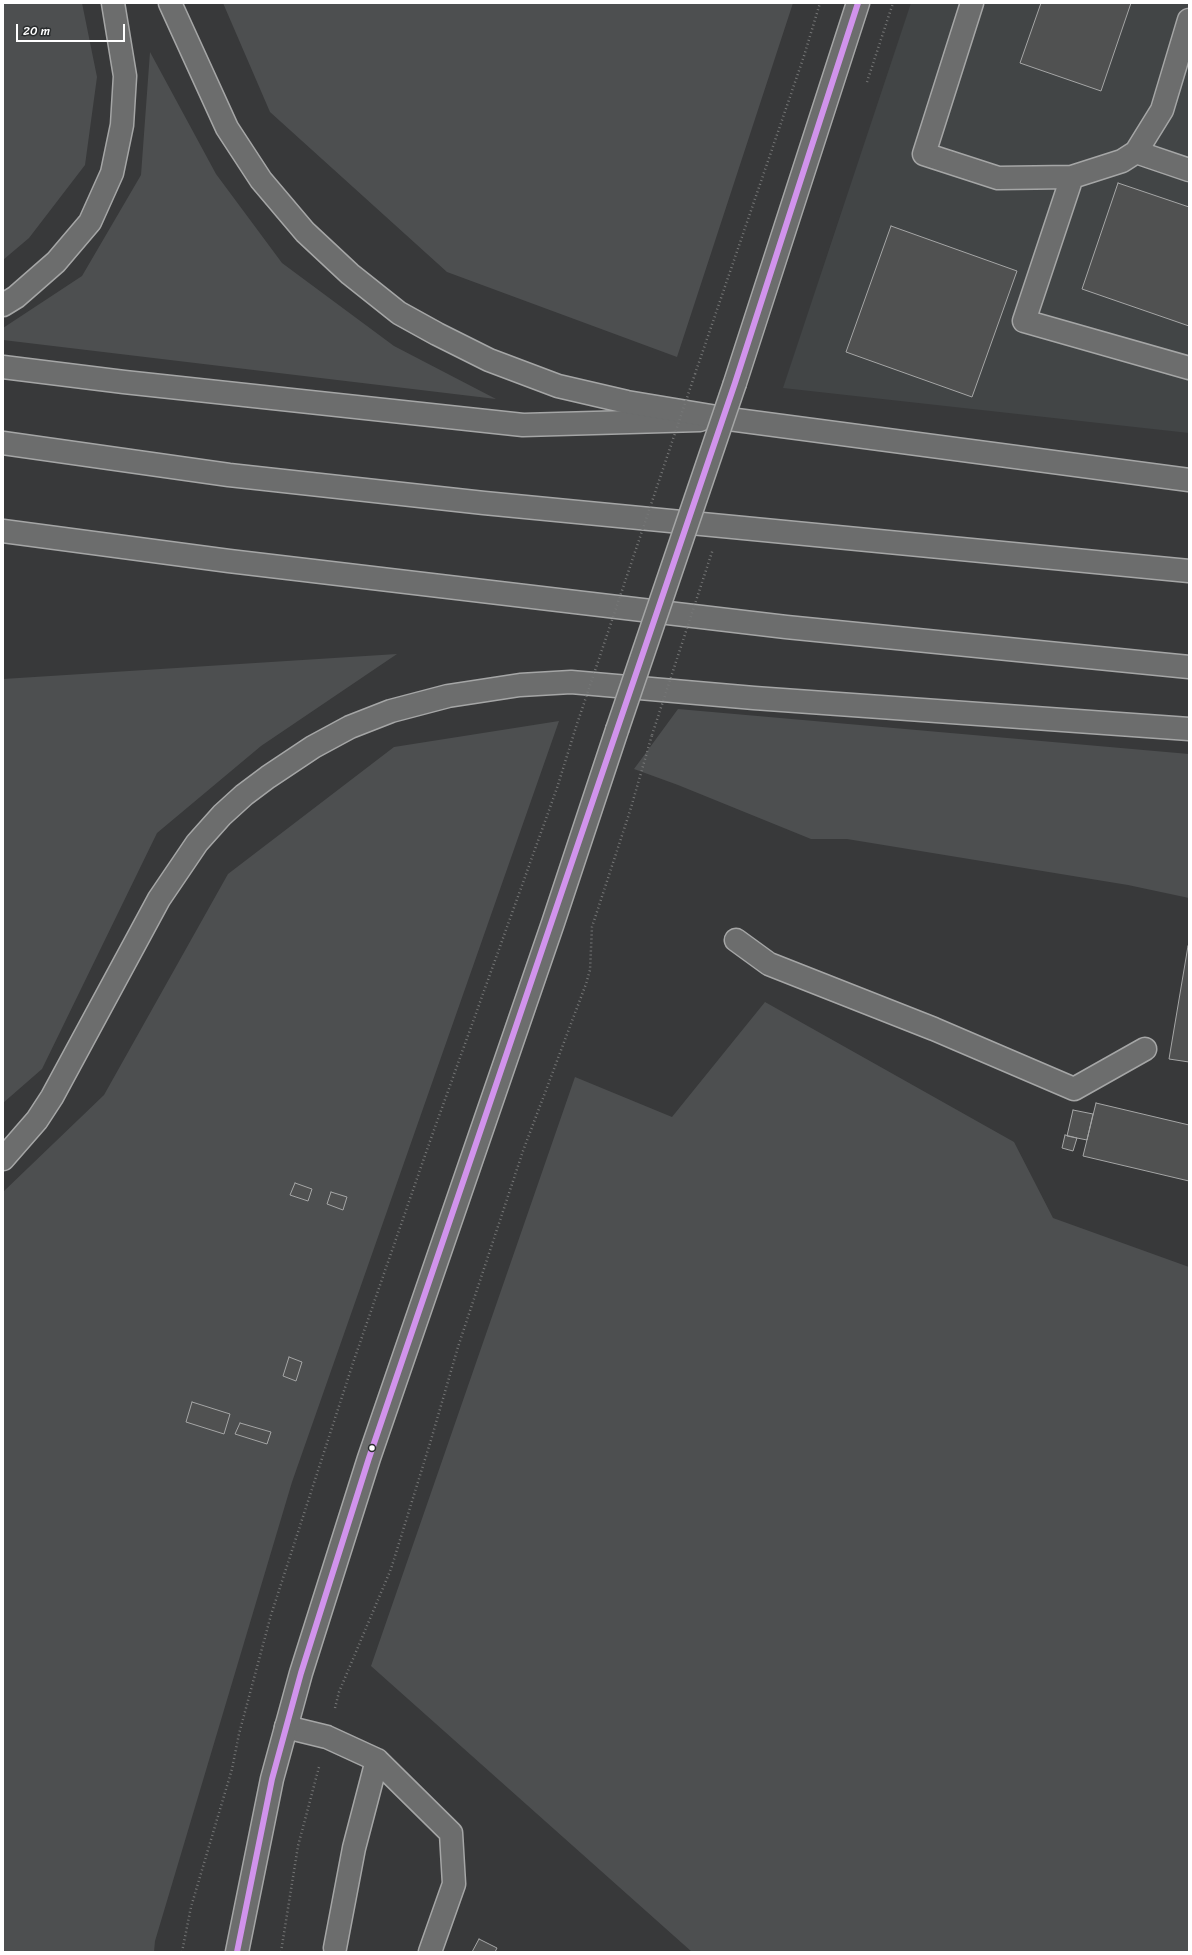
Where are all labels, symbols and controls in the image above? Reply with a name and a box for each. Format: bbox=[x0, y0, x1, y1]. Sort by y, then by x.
scale bar bbox=[18, 16, 127, 42]
text: 20 m bbox=[23, 20, 50, 42]
unlabelled marker bbox=[367, 1443, 377, 1453]

